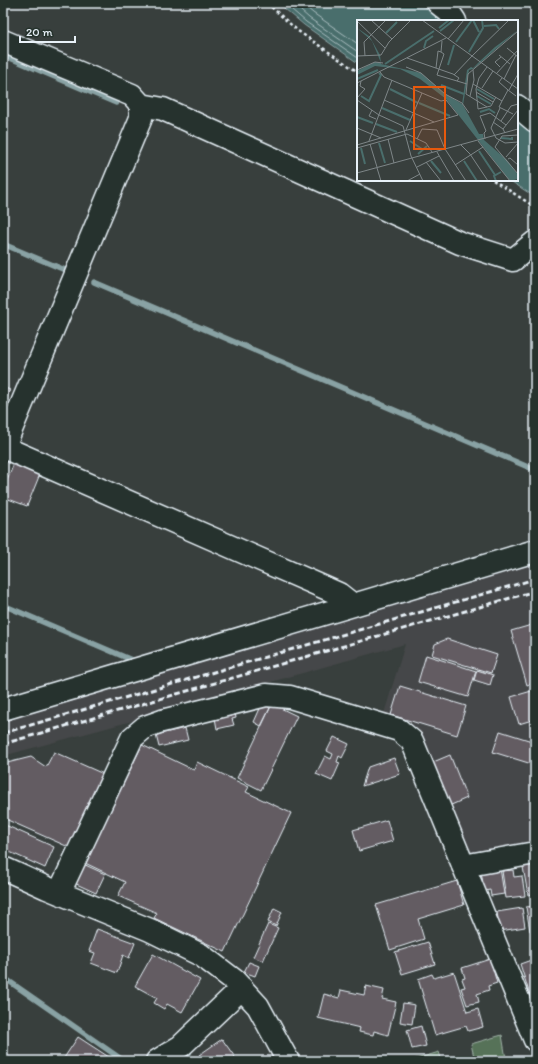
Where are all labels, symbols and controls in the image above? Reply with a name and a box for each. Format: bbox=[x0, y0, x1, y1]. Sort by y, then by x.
scale bar bbox=[20, 18, 75, 44]
inset map bbox=[357, 20, 518, 181]
text: 20 m bbox=[26, 25, 53, 39]

